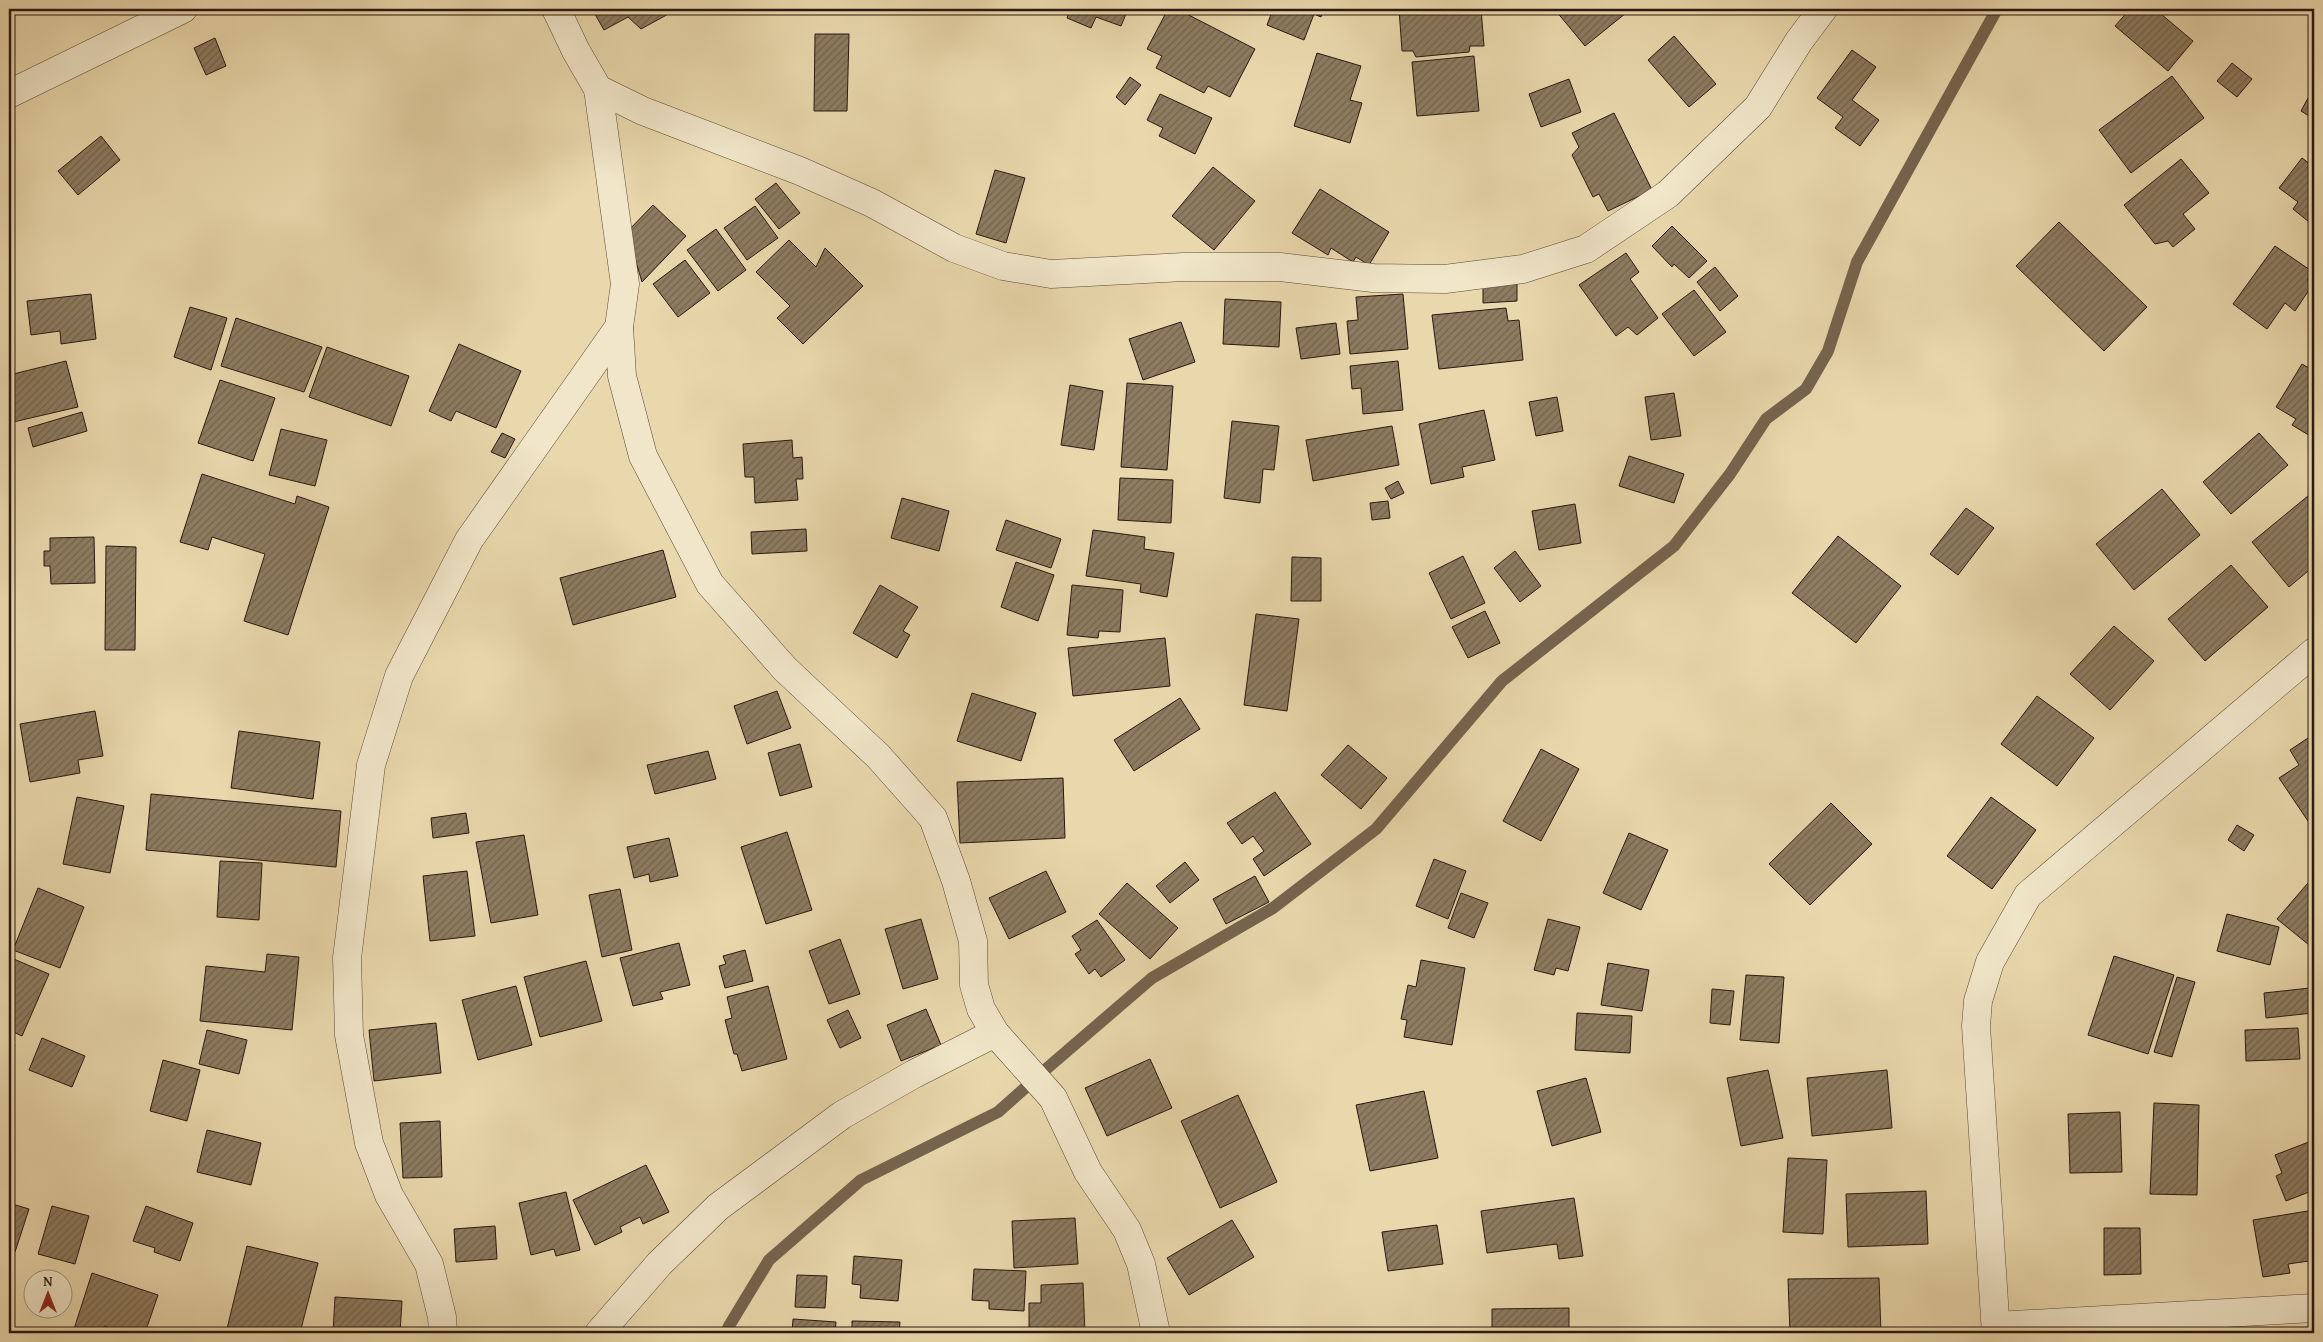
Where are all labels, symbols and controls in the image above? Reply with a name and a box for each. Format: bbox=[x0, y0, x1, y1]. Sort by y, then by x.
north arrow bbox=[22, 1270, 72, 1320]
text: N bbox=[43, 1271, 53, 1291]

